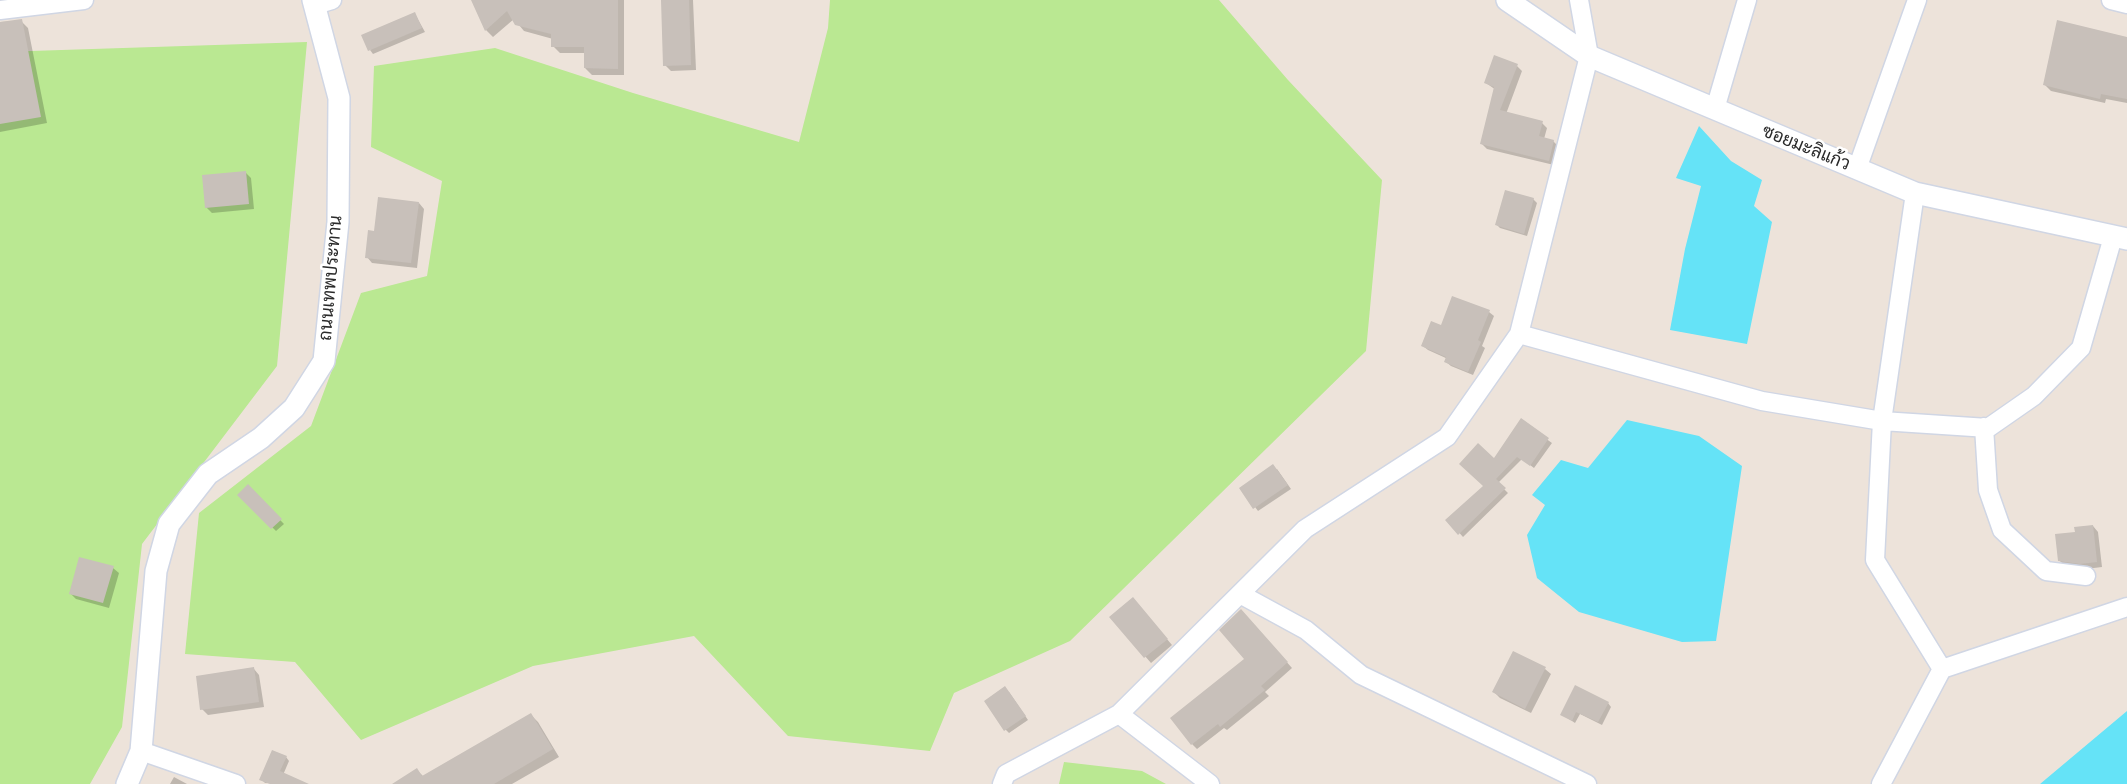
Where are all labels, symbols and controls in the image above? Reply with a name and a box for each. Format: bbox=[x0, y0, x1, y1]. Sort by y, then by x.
street label: ซอยมะลิแก้ว bbox=[1759, 121, 1853, 175]
street label: ถนนเทพประทาน bbox=[315, 214, 347, 342]

